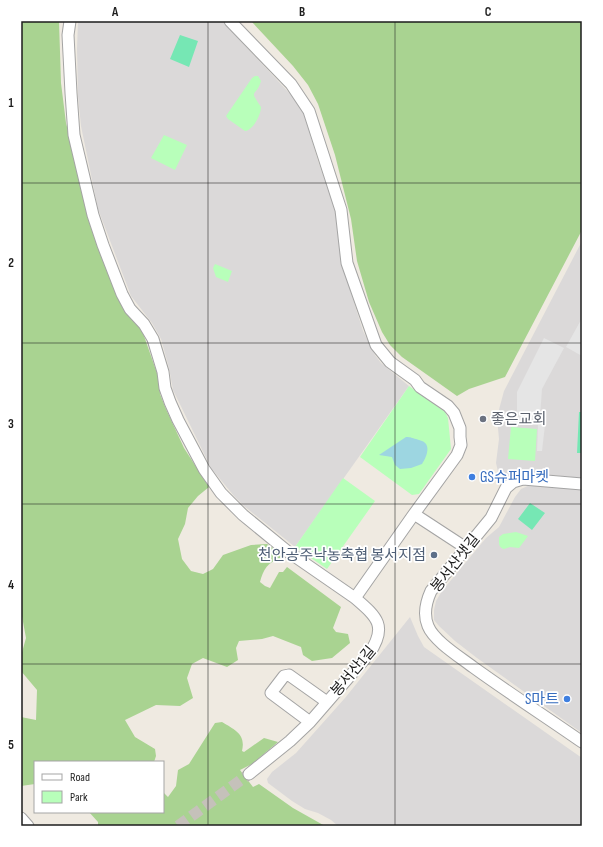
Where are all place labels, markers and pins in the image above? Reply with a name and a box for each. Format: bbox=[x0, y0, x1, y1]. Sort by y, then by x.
place label: 좋은교회 bbox=[491, 410, 546, 429]
marker: 좋은교회 bbox=[478, 414, 488, 424]
place label: GS슈퍼마켓 bbox=[480, 468, 549, 487]
marker: GS슈퍼마켓 bbox=[467, 472, 477, 482]
place label: 천안공주낙농축협 봉서지점 bbox=[258, 546, 426, 565]
marker: 천안공주낙농축협 봉서지점 bbox=[429, 550, 439, 560]
place label: S마트 bbox=[525, 690, 559, 709]
marker: S마트 bbox=[562, 694, 572, 704]

